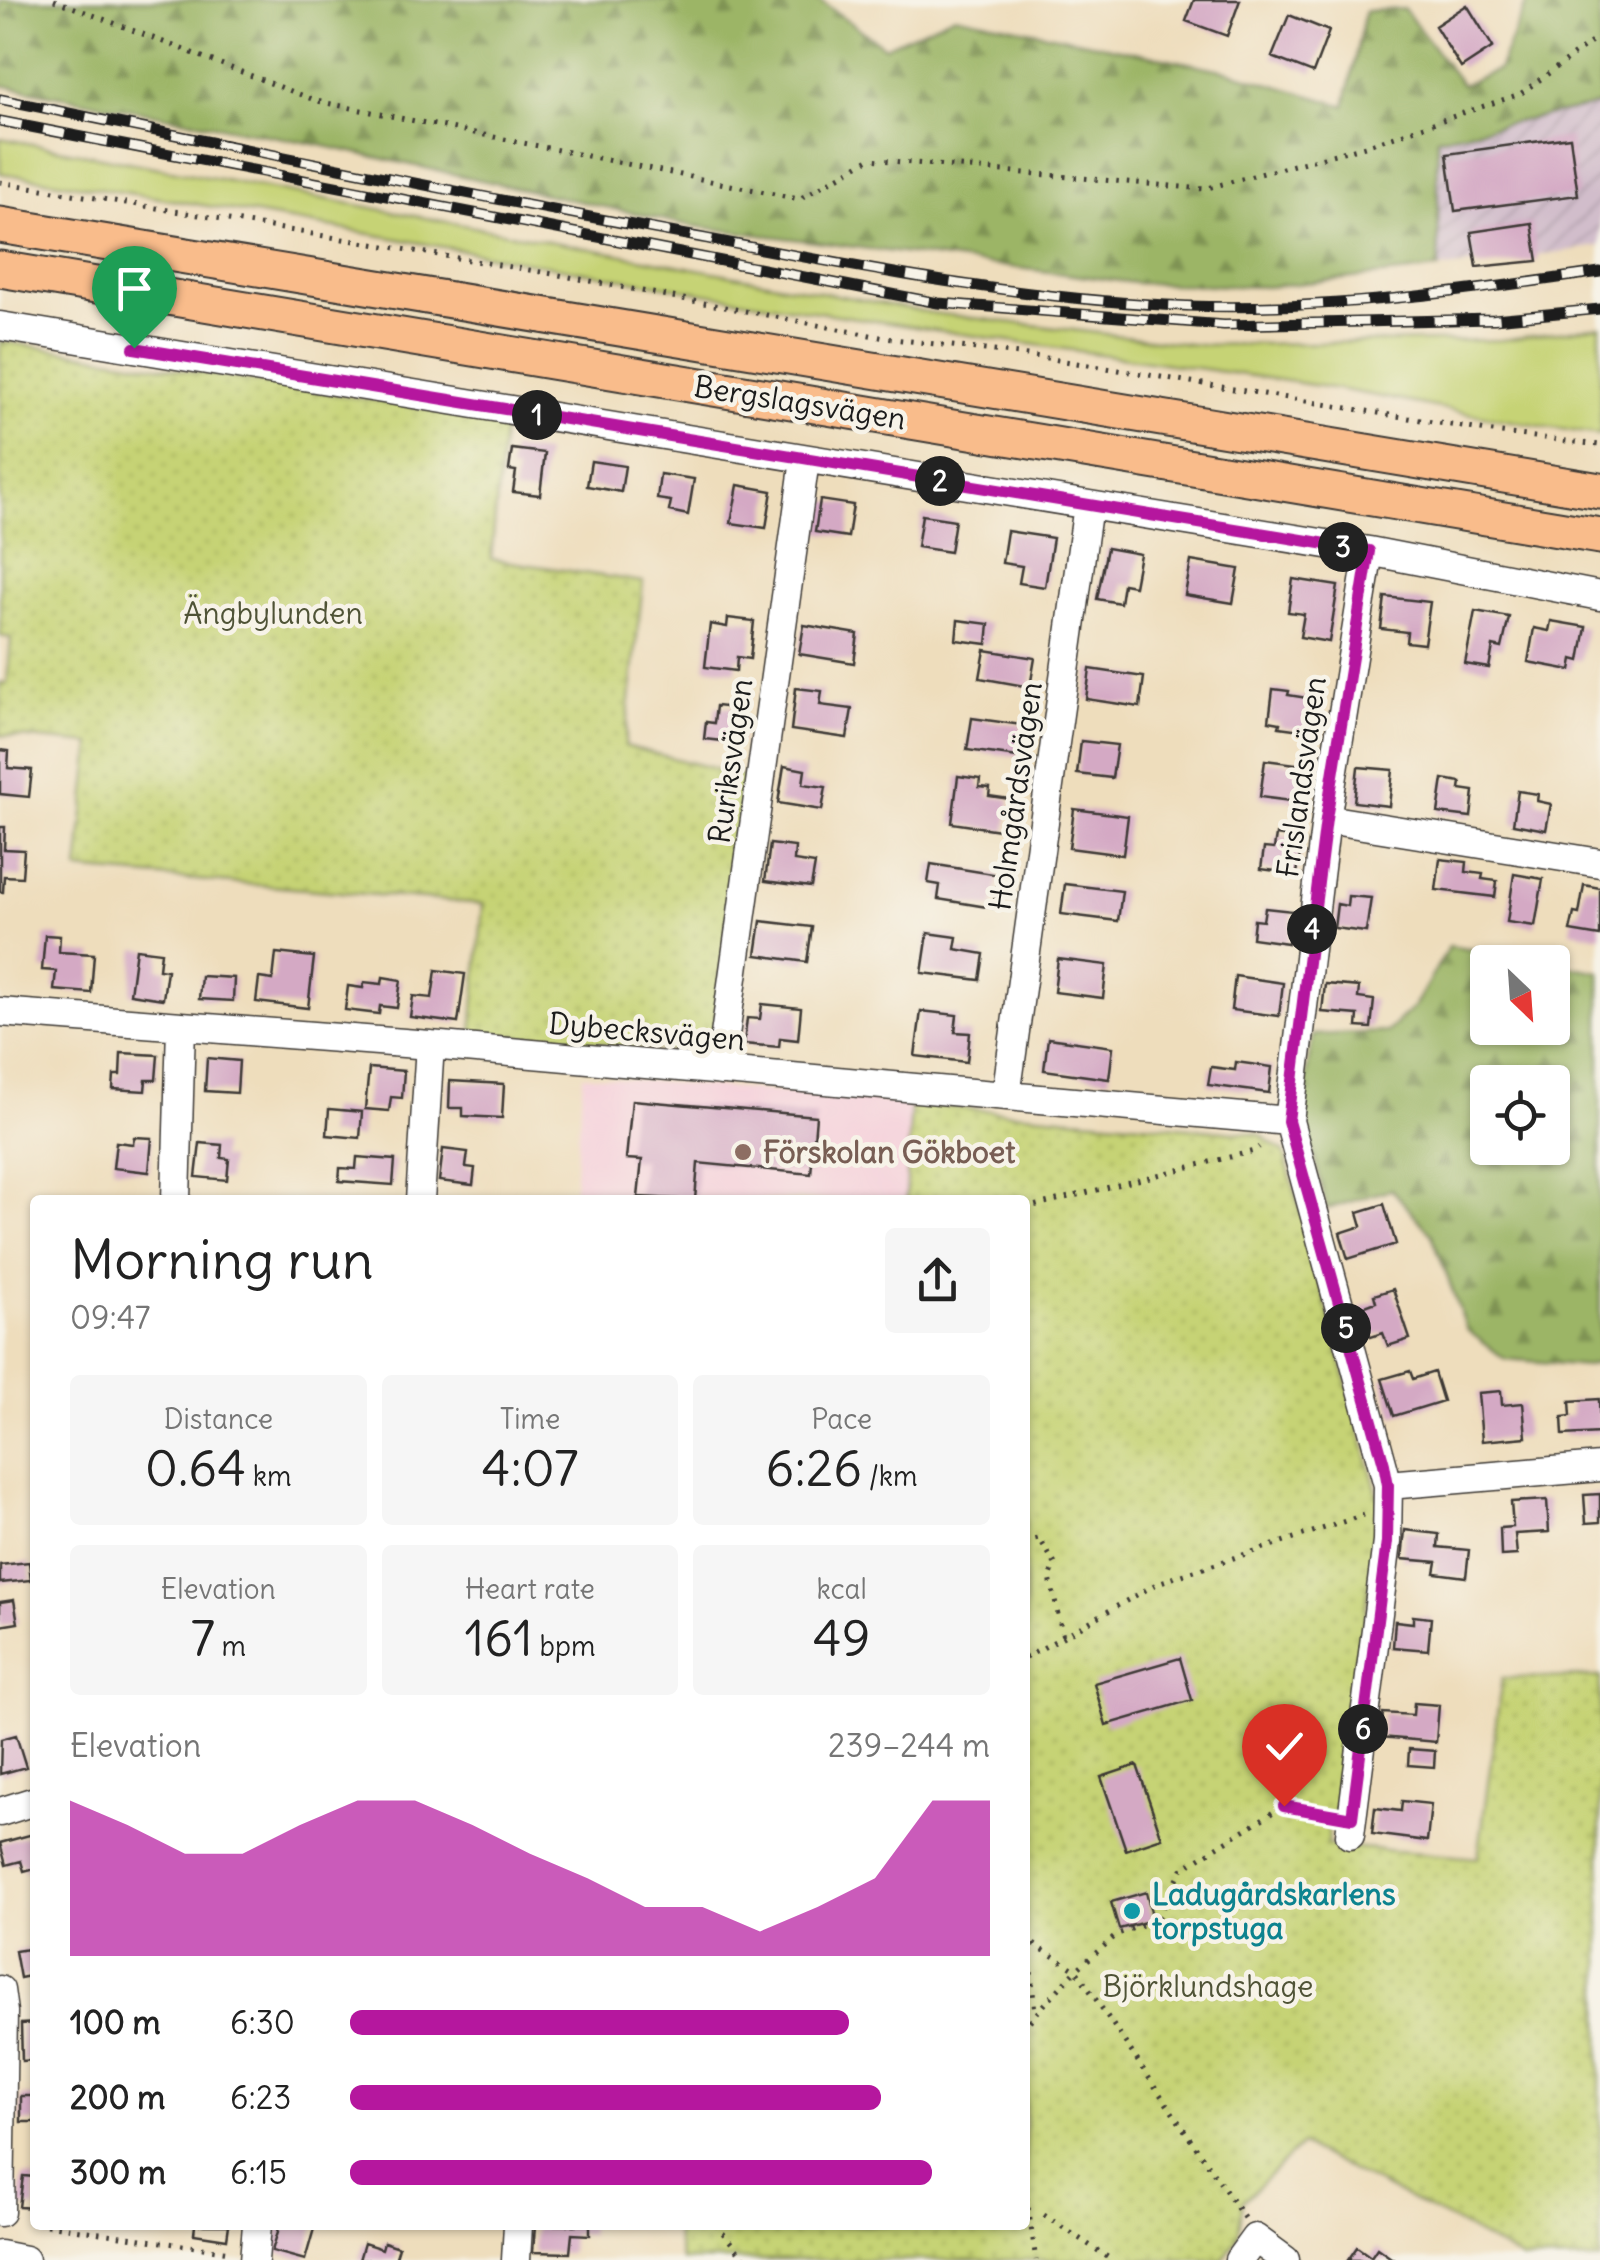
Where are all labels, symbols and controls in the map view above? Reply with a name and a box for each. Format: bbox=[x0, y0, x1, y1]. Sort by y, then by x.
pin bbox=[92, 246, 177, 349]
icon: arrive bbox=[107, 261, 162, 316]
street label: Bergslagsvägen bbox=[691, 367, 909, 437]
pin: 1 bbox=[512, 390, 562, 440]
text: 1 bbox=[531, 397, 543, 433]
pin: 2 bbox=[915, 456, 965, 506]
text: 2 bbox=[932, 463, 948, 499]
pin: 3 bbox=[1318, 522, 1368, 572]
text: 3 bbox=[1335, 529, 1351, 565]
park label: Ängbylunden bbox=[183, 594, 363, 632]
street label: Frislandsvägen bbox=[1268, 674, 1334, 880]
street label: Ruriksvägen bbox=[700, 676, 760, 846]
street label: Holmgårdsvägen bbox=[980, 679, 1050, 913]
pin: 4 bbox=[1287, 904, 1337, 954]
text: 4 bbox=[1304, 911, 1320, 947]
north arrow bbox=[1470, 945, 1570, 1045]
map controls bbox=[1470, 945, 1570, 1165]
street label: Dybecksvägen bbox=[547, 1003, 747, 1059]
button: locate bbox=[1470, 1065, 1570, 1165]
place label: Förskolan Gökboet bbox=[763, 1133, 1015, 1171]
marker: Förskolan Gökboet bbox=[732, 1141, 754, 1163]
text: Morning run bbox=[70, 1225, 374, 1294]
button: share bbox=[885, 1228, 990, 1333]
text: 09:47 bbox=[70, 1297, 151, 1338]
pin: 5 bbox=[1321, 1303, 1371, 1353]
text: 5 bbox=[1338, 1310, 1354, 1346]
text: Distance bbox=[164, 1401, 273, 1437]
text: Time bbox=[500, 1401, 560, 1437]
text: Pace bbox=[811, 1401, 872, 1437]
text: 0.64 bbox=[145, 1437, 246, 1500]
text: 4:07 bbox=[482, 1437, 578, 1500]
text: 6:26 bbox=[766, 1437, 862, 1500]
text: km bbox=[246, 1458, 292, 1494]
text: /km bbox=[862, 1458, 918, 1494]
text: Elevation bbox=[161, 1571, 276, 1607]
text: Heart rate bbox=[465, 1571, 595, 1607]
text: kcal bbox=[816, 1571, 867, 1607]
text: 7 bbox=[190, 1607, 215, 1670]
text: 161 bbox=[464, 1607, 533, 1670]
text: 49 bbox=[813, 1607, 870, 1670]
text: m bbox=[215, 1628, 246, 1664]
text: bpm bbox=[533, 1628, 596, 1664]
pin bbox=[1242, 1704, 1327, 1807]
pin: 6 bbox=[1338, 1704, 1388, 1754]
text: 6 bbox=[1355, 1711, 1371, 1747]
icon: check bbox=[1257, 1719, 1312, 1774]
text: Elevation bbox=[70, 1725, 201, 1766]
text: 239–244 m bbox=[828, 1725, 990, 1766]
place label: Ladugårdskarlens torpstuga bbox=[1152, 1875, 1396, 1947]
marker: Ladugårdskarlens torpstuga bbox=[1121, 1900, 1143, 1922]
park label: Björklundshage bbox=[1103, 1967, 1313, 2005]
text: 100 m bbox=[70, 2002, 161, 2043]
text: 6:30 bbox=[230, 2002, 295, 2043]
text: 200 m bbox=[70, 2077, 165, 2118]
text: 6:23 bbox=[230, 2077, 291, 2118]
text: 300 m bbox=[70, 2152, 166, 2193]
text: 6:15 bbox=[230, 2152, 287, 2193]

